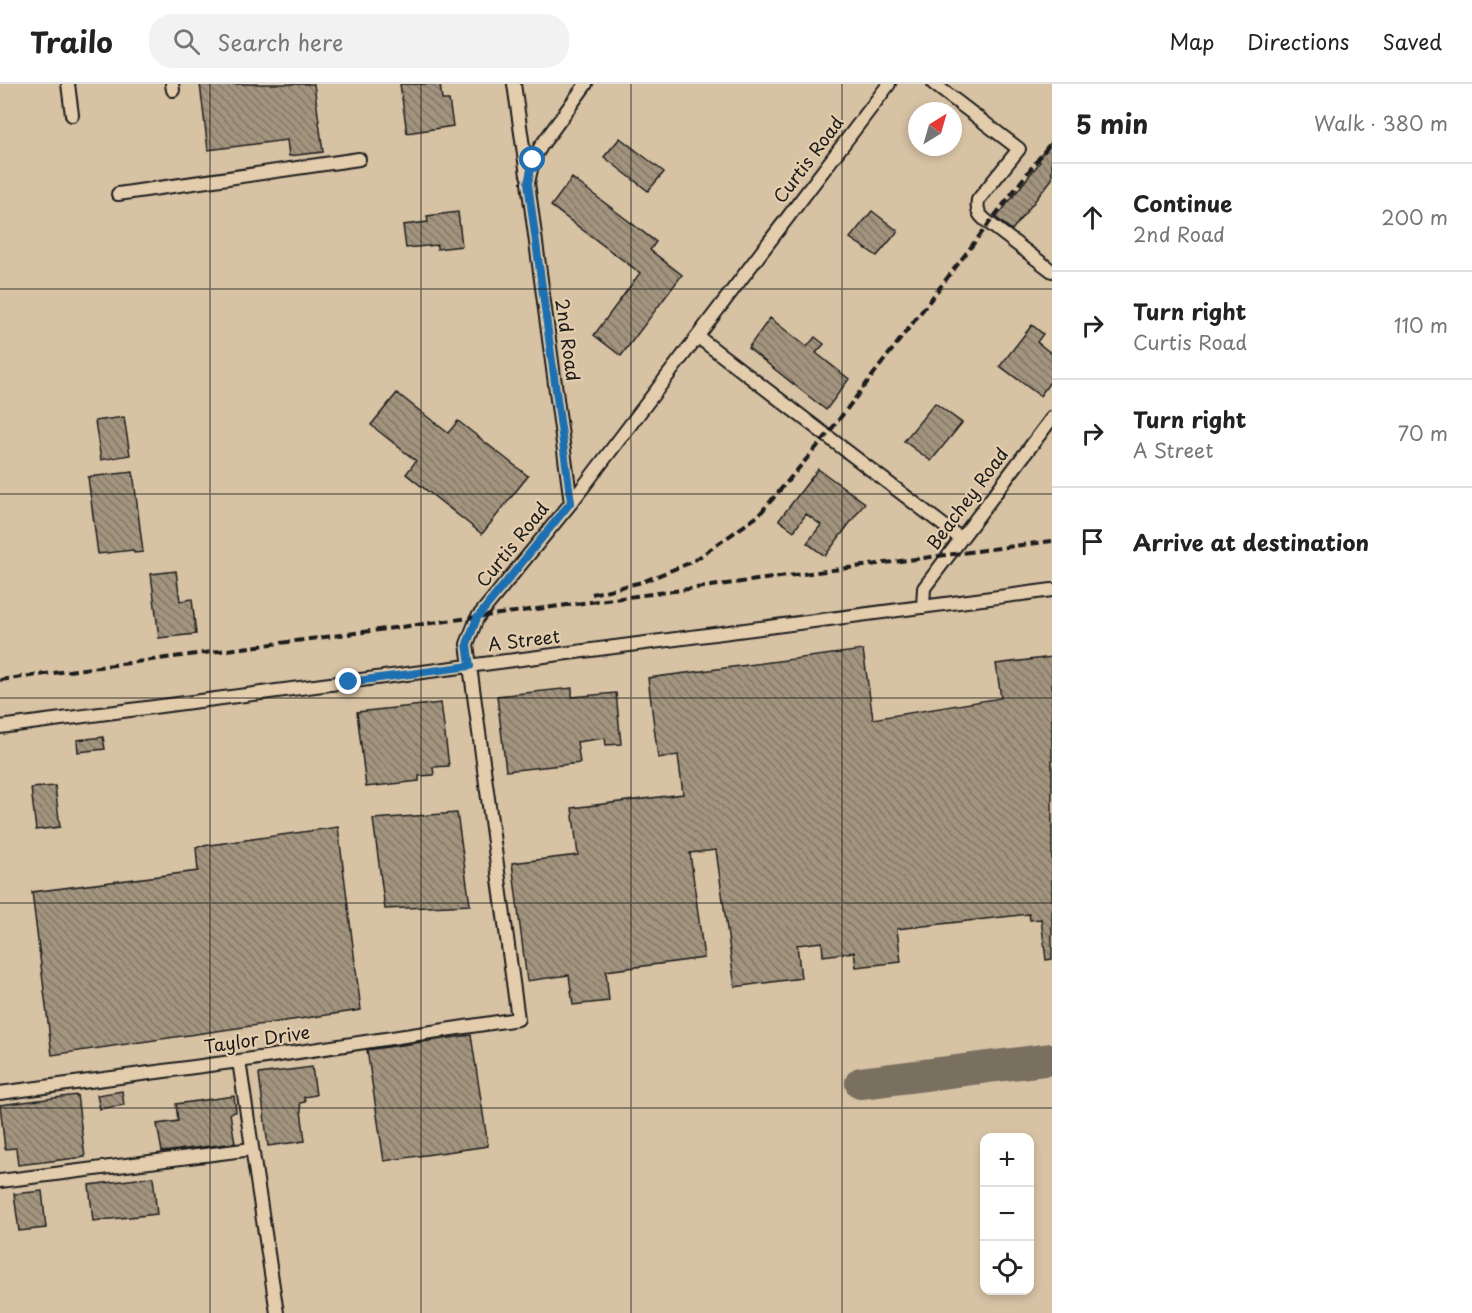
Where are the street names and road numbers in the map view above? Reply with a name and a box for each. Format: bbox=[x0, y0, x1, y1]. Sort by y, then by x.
street label: Curtis Road bbox=[766, 110, 850, 208]
street label: 2nd Road bbox=[549, 297, 588, 383]
street label: Beachey Road bbox=[919, 441, 1014, 555]
street label: Curtis Road bbox=[469, 496, 555, 592]
street label: A Street bbox=[486, 622, 561, 657]
street label: Taylor Drive bbox=[202, 1018, 312, 1059]

